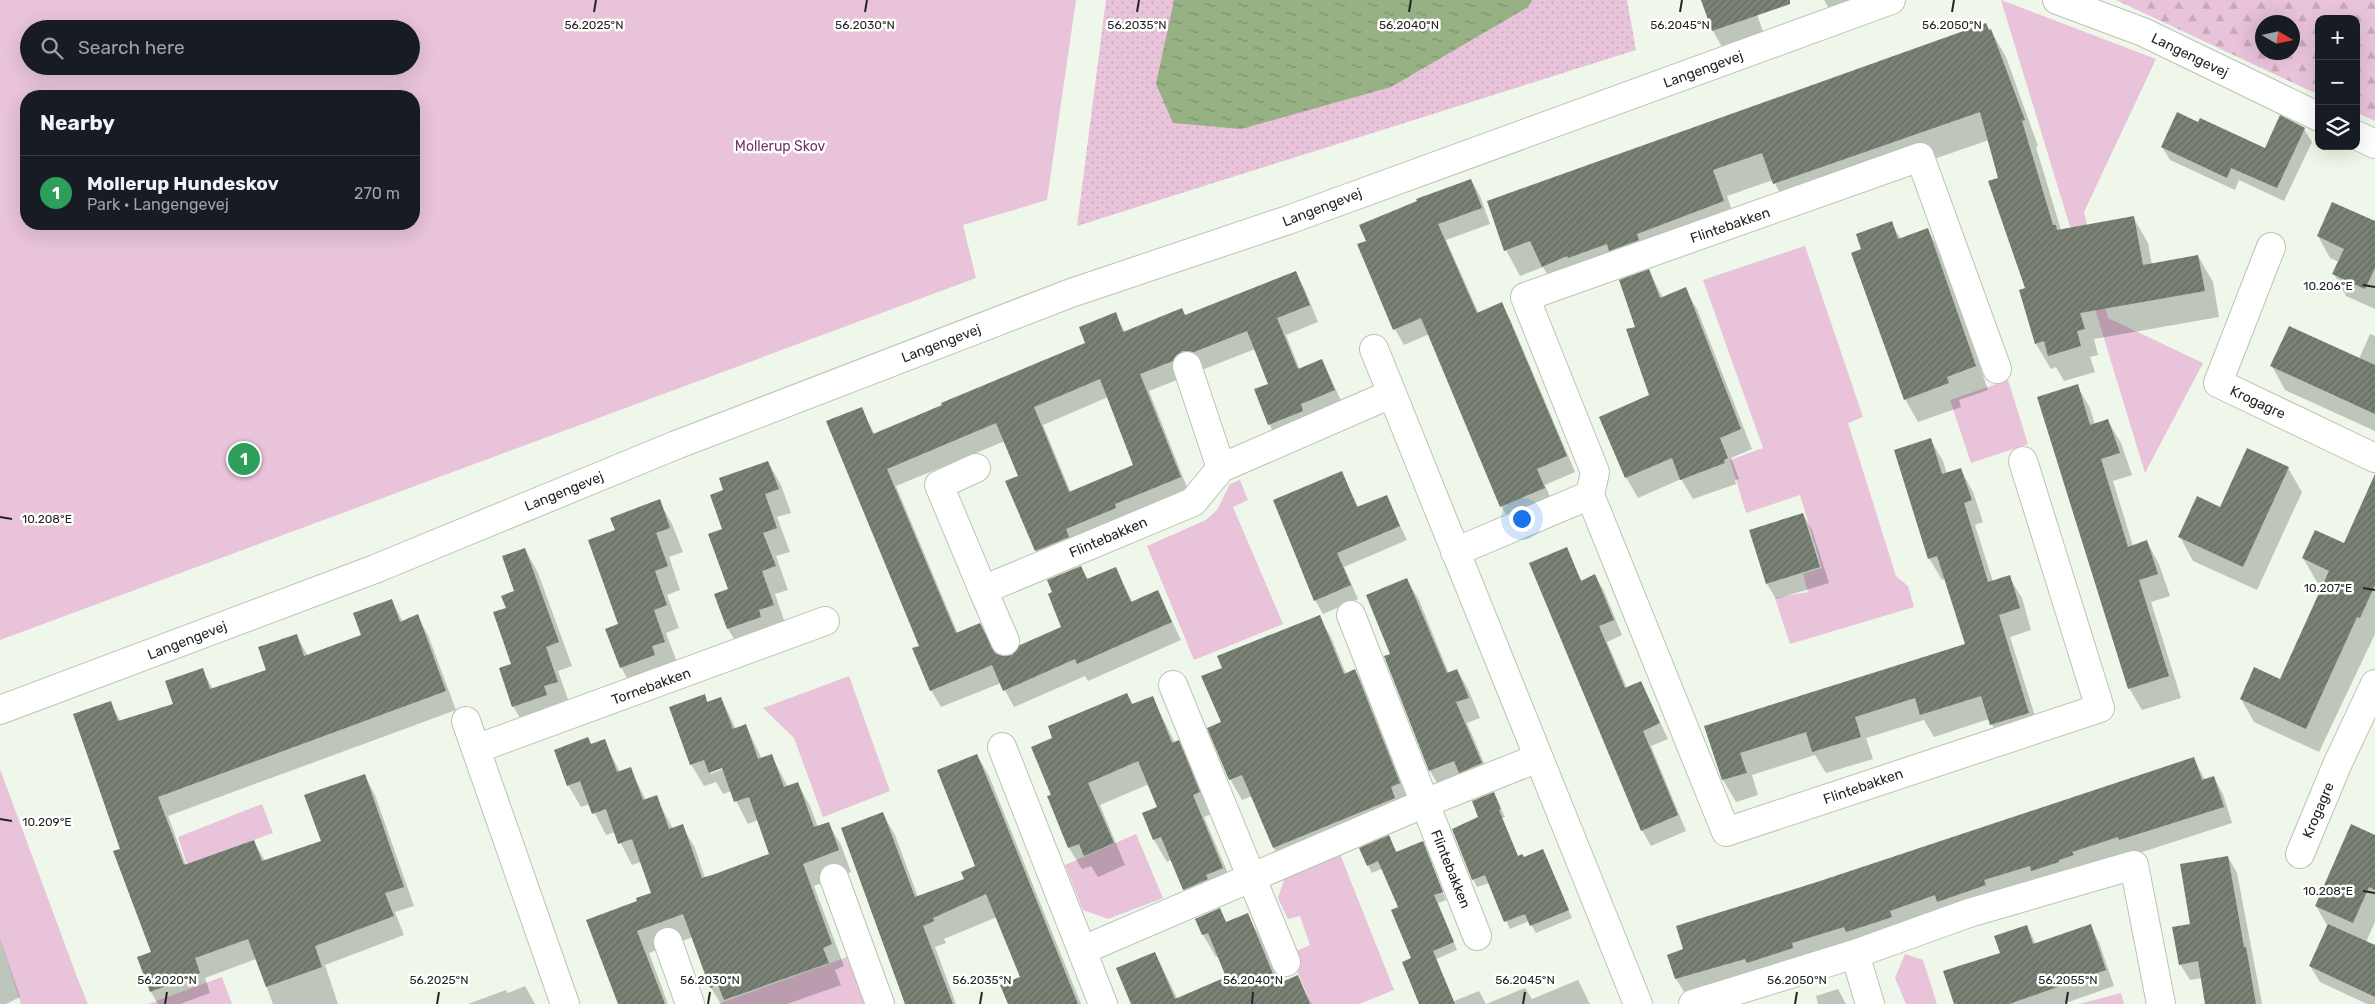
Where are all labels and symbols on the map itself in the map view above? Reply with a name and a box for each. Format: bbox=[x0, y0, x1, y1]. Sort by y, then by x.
north arrow bbox=[2255, 15, 2300, 60]
text: 56.2025°N bbox=[564, 18, 624, 32]
text: 56.2030°N bbox=[835, 18, 895, 32]
text: 56.2035°N bbox=[1107, 18, 1167, 32]
text: 56.2040°N bbox=[1379, 18, 1439, 32]
text: 56.2045°N bbox=[1650, 18, 1710, 32]
text: 56.2050°N bbox=[1922, 18, 1982, 32]
street label: Langengevej bbox=[2148, 29, 2231, 81]
street label: Langengevej bbox=[1661, 47, 1745, 92]
park label: Mollerup Skov bbox=[735, 138, 825, 155]
street label: Langengevej bbox=[1280, 185, 1364, 230]
street label: Flintebakken bbox=[1688, 204, 1772, 247]
text: 10.206°E bbox=[2303, 279, 2353, 293]
street label: Langengevej bbox=[899, 321, 983, 366]
street label: Krogagre bbox=[2227, 382, 2288, 423]
pin: 1 bbox=[228, 440, 260, 478]
street label: Langengevej bbox=[522, 468, 606, 515]
your location bbox=[1509, 506, 1535, 532]
text: 10.208°E bbox=[22, 512, 72, 526]
street label: Flintebakken bbox=[1067, 513, 1150, 562]
text: 10.207°E bbox=[2304, 581, 2352, 595]
street label: Langengevej bbox=[145, 618, 229, 663]
street label: Tornebakken bbox=[609, 664, 693, 709]
street label: Flintebakken bbox=[1821, 765, 1905, 808]
street label: Krogagre bbox=[2299, 780, 2338, 841]
text: 10.209°E bbox=[22, 815, 72, 829]
street label: Flintebakken bbox=[1427, 827, 1474, 911]
text: 10.208°E bbox=[2303, 884, 2353, 898]
text: 56.2020°N bbox=[137, 973, 197, 987]
text: 56.2025°N bbox=[409, 973, 469, 987]
text: 56.2030°N bbox=[680, 973, 740, 987]
text: 56.2035°N bbox=[952, 973, 1012, 987]
text: 56.2040°N bbox=[1223, 973, 1283, 987]
text: 56.2045°N bbox=[1495, 973, 1555, 987]
text: 56.2050°N bbox=[1767, 973, 1827, 987]
text: 56.2055°N bbox=[2038, 973, 2098, 987]

